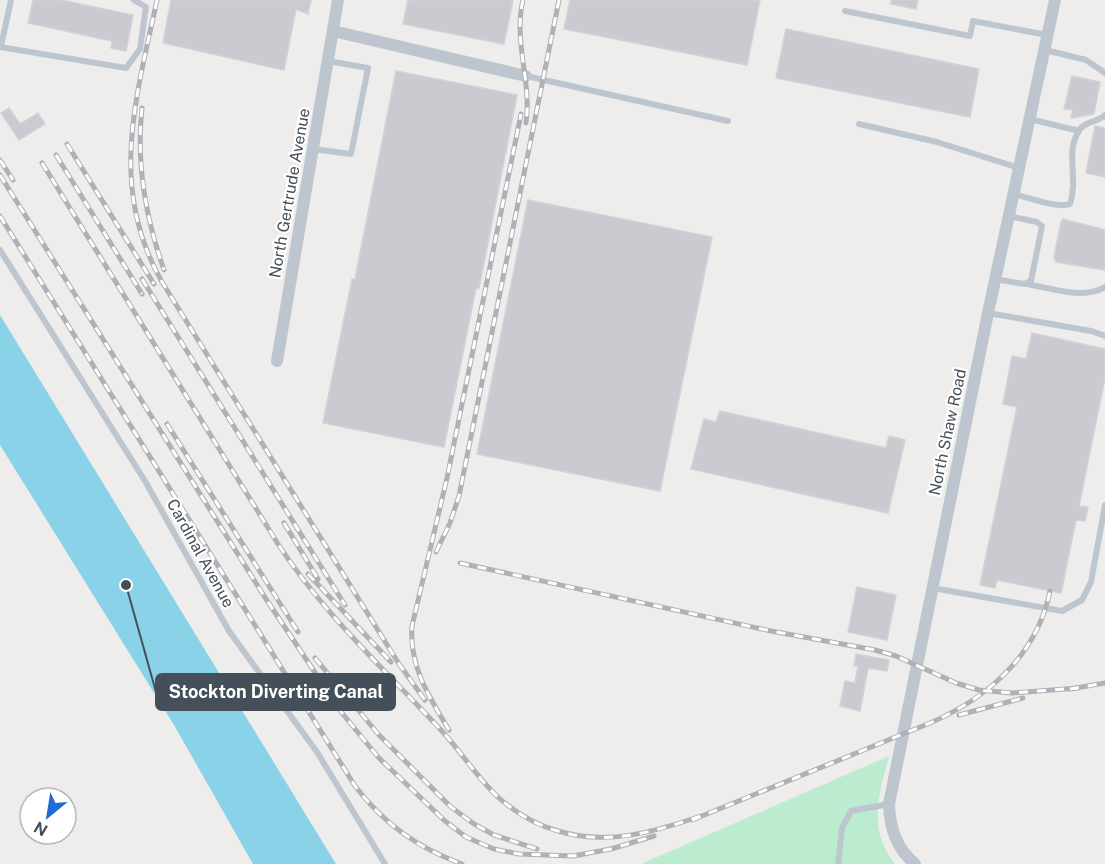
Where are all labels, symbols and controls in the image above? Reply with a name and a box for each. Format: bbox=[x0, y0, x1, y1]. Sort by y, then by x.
street label: North Gertrude Avenue bbox=[265, 107, 314, 280]
street label: North Shaw Road bbox=[925, 367, 970, 497]
street label: Cardinal Avenue bbox=[163, 496, 238, 611]
callout: Stockton Diverting Canal bbox=[156, 674, 395, 710]
text: Stockton Diverting Canal bbox=[169, 681, 384, 702]
north arrow bbox=[18, 786, 78, 846]
text: N bbox=[31, 817, 51, 840]

